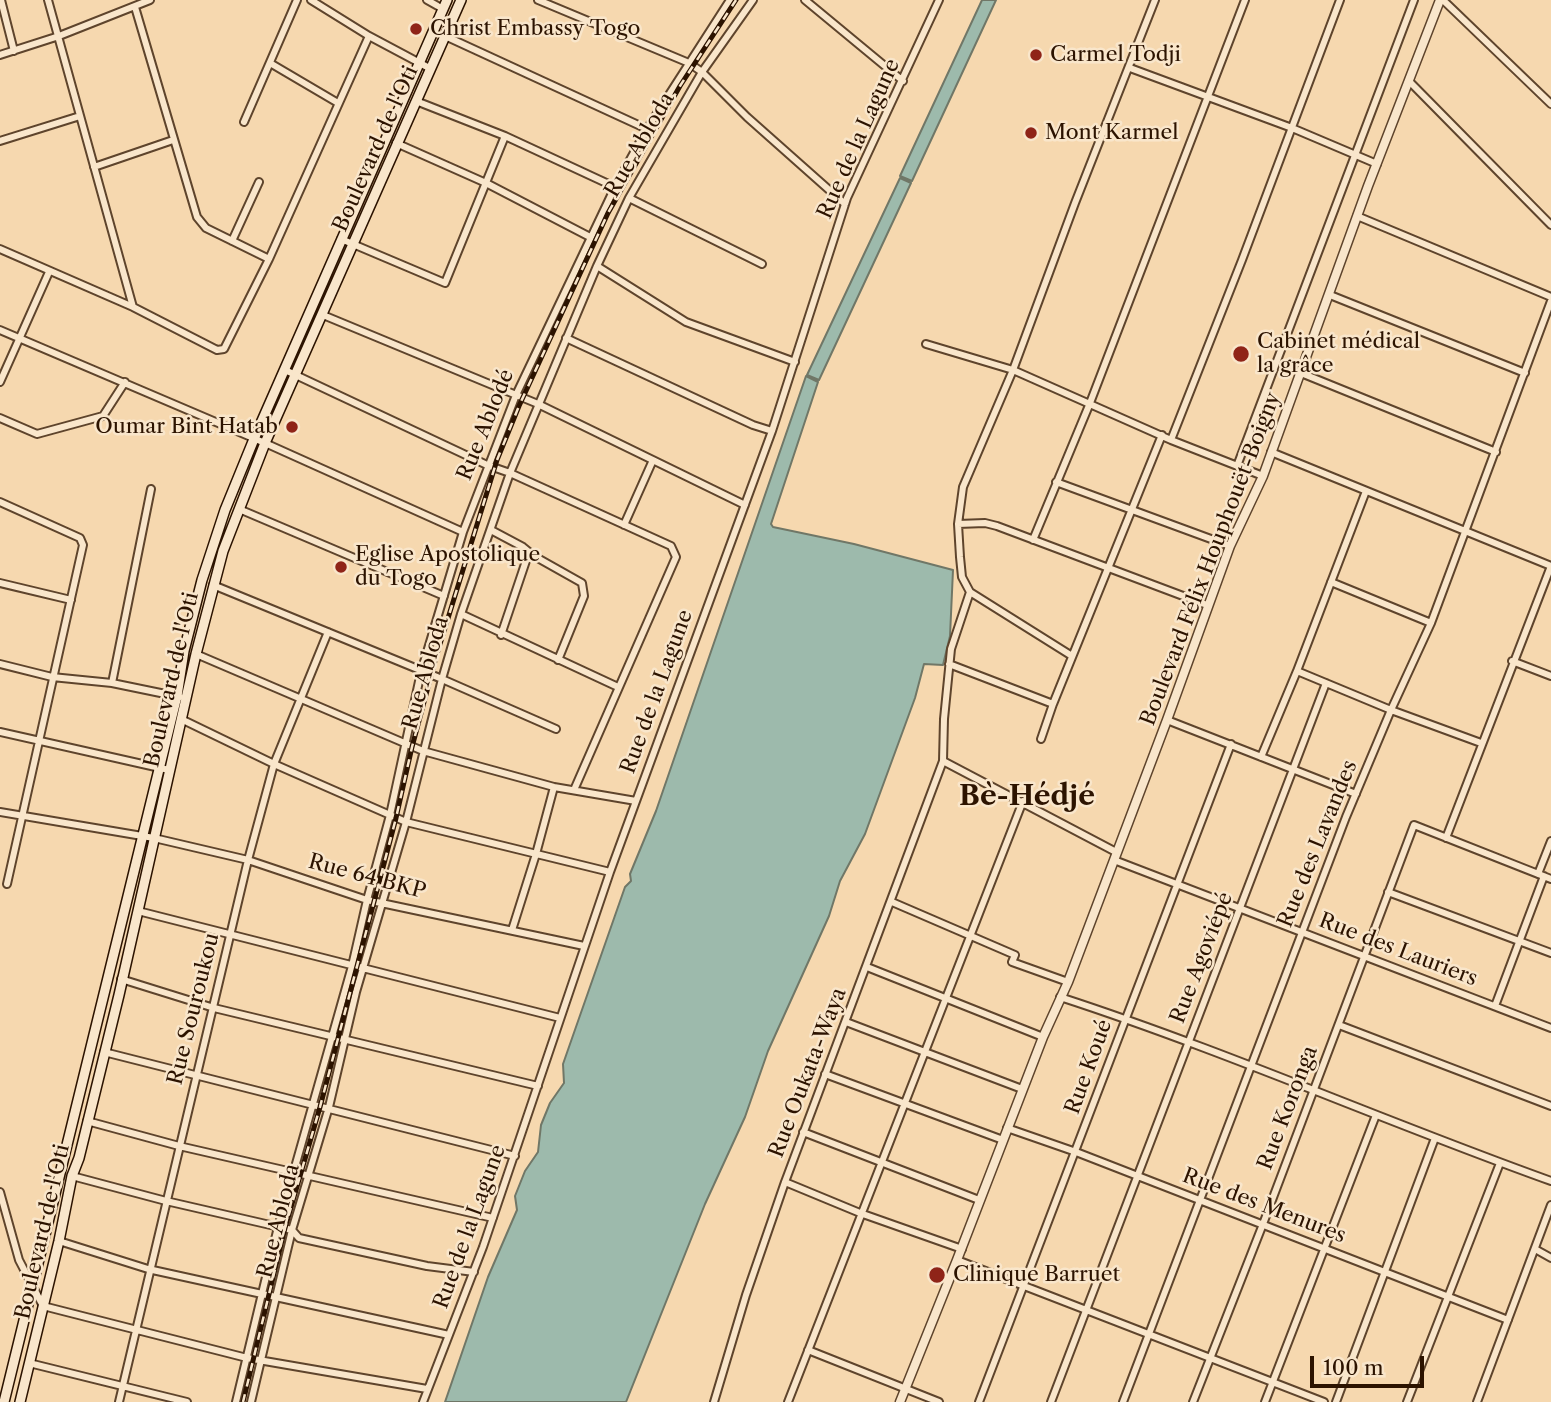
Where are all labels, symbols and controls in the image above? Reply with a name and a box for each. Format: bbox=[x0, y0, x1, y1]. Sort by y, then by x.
place label: Christ Embassy Togo bbox=[430, 16, 640, 42]
marker: Christ Embassy Togo bbox=[408, 21, 424, 37]
place label: Carmel Todji bbox=[1050, 42, 1181, 68]
marker: Carmel Todji bbox=[1028, 47, 1044, 63]
street label: Rue de la Lagune bbox=[812, 55, 906, 223]
street label: Boulevard de l'Oti bbox=[328, 62, 424, 236]
street label: Rue Abloda bbox=[600, 88, 680, 202]
place label: Mont Karmel bbox=[1045, 120, 1179, 146]
marker: Mont Karmel bbox=[1023, 125, 1039, 141]
place label: Cabinet médical la grâce bbox=[1257, 329, 1420, 379]
marker: Cabinet médical la grâce bbox=[1231, 344, 1251, 364]
street label: Rue Ablodé bbox=[452, 366, 520, 484]
street label: Boulevard Félix Houphouët-Boigny bbox=[1136, 389, 1286, 729]
place label: Oumar Bint Hatab bbox=[95, 414, 278, 440]
marker: Oumar Bint Hatab bbox=[284, 419, 300, 435]
place label: Eglise Apostolique du Togo bbox=[355, 542, 540, 592]
marker: Eglise Apostolique du Togo bbox=[333, 559, 349, 575]
street label: Boulevard de l'Oti bbox=[140, 590, 204, 770]
street label: Rue de la Lagune bbox=[616, 607, 698, 777]
street label: Rue Abloda bbox=[398, 613, 454, 733]
street label: Rue des Lavandes bbox=[1273, 757, 1363, 931]
district label: Bè-Hédjé bbox=[959, 780, 1095, 814]
street label: Rue 64 BKP bbox=[306, 849, 428, 905]
street label: Rue Agoviépé bbox=[1165, 889, 1239, 1027]
street label: Rue des Lauriers bbox=[1315, 908, 1481, 992]
street label: Rue Souroukou bbox=[163, 930, 225, 1088]
street label: Rue Oukata-Waya bbox=[764, 985, 852, 1161]
street label: Rue Koué bbox=[1060, 1016, 1118, 1118]
street label: Rue Koronga bbox=[1253, 1042, 1323, 1174]
street label: Boulevard de l'Oti bbox=[11, 1142, 75, 1322]
street label: Rue de la Lagune bbox=[429, 1142, 511, 1312]
street label: Rue Abloda bbox=[253, 1161, 305, 1281]
street label: Rue des Menures bbox=[1179, 1163, 1349, 1249]
place label: Clinique Barruet bbox=[953, 1262, 1120, 1288]
marker: Clinique Barruet bbox=[927, 1265, 947, 1285]
scale bar bbox=[1313, 1342, 1427, 1386]
text: 100 m bbox=[1323, 1355, 1384, 1380]

